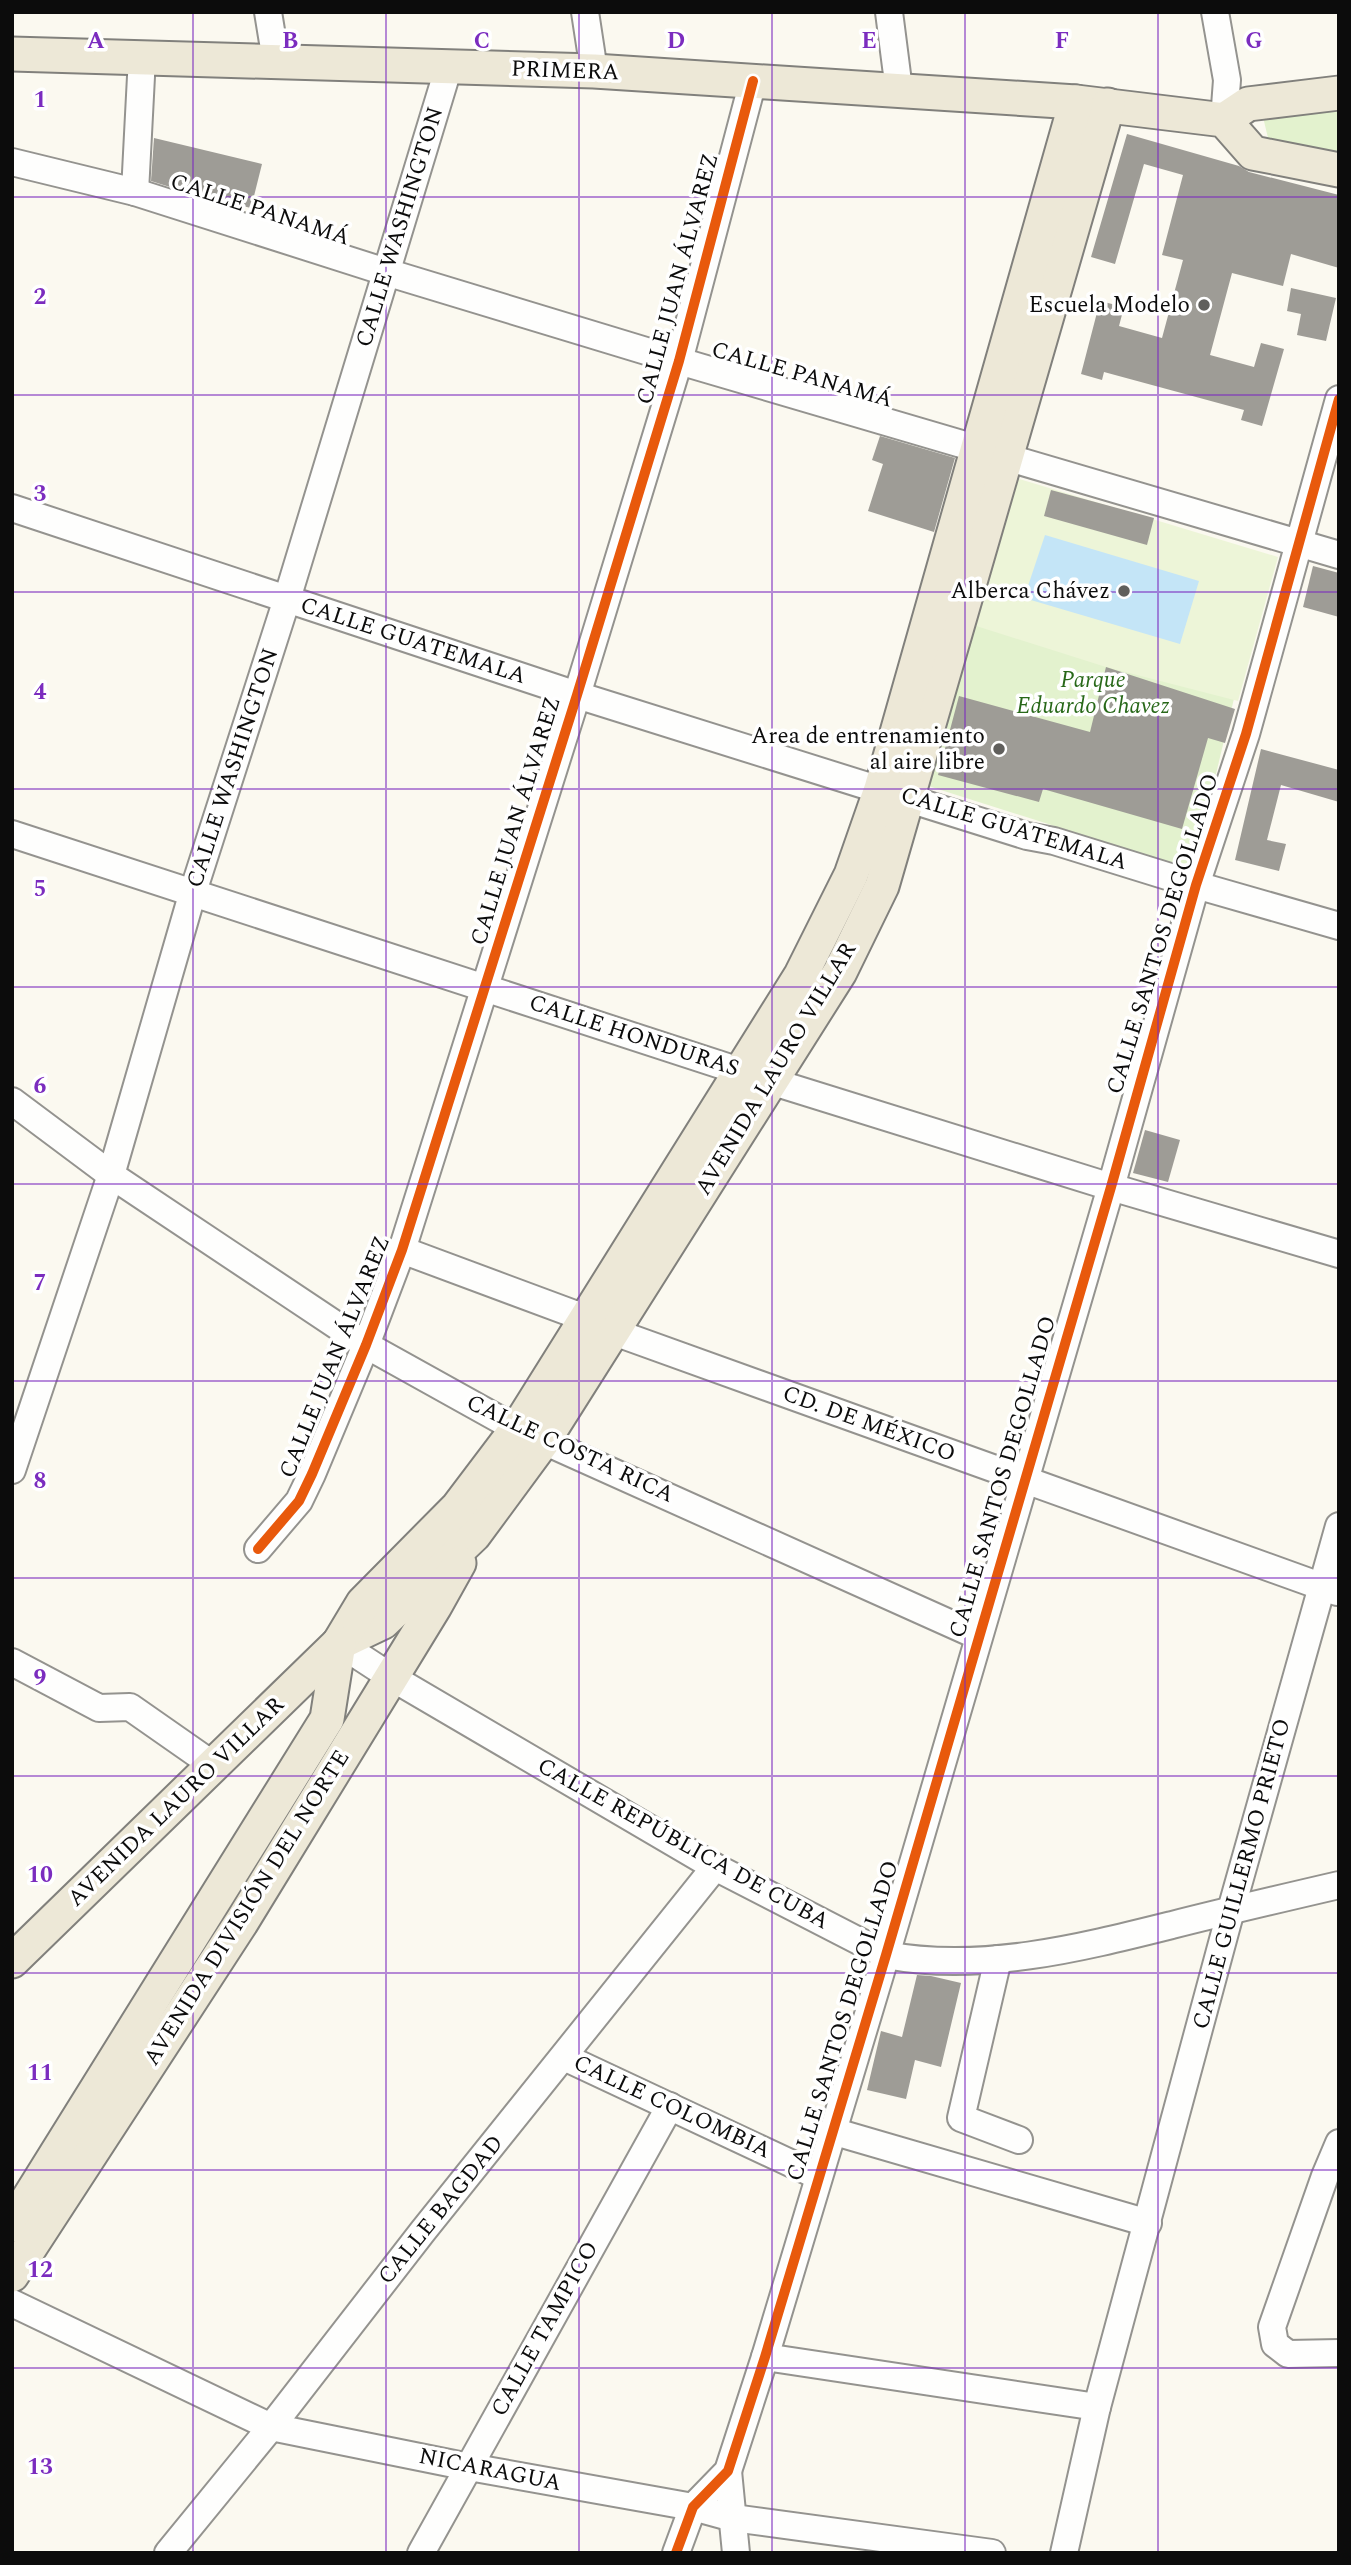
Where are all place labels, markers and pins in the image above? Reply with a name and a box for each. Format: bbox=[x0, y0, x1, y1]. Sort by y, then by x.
place label: Escuela Modelo bbox=[1028, 288, 1190, 323]
marker: Escuela Modelo bbox=[1196, 297, 1212, 313]
place label: Alberca Chávez bbox=[950, 574, 1110, 609]
marker: Alberca Chávez bbox=[1116, 583, 1132, 599]
place label: Area de entrenamiento al aire libre bbox=[751, 719, 985, 780]
marker: Area de entrenamiento al aire libre bbox=[991, 741, 1007, 757]

